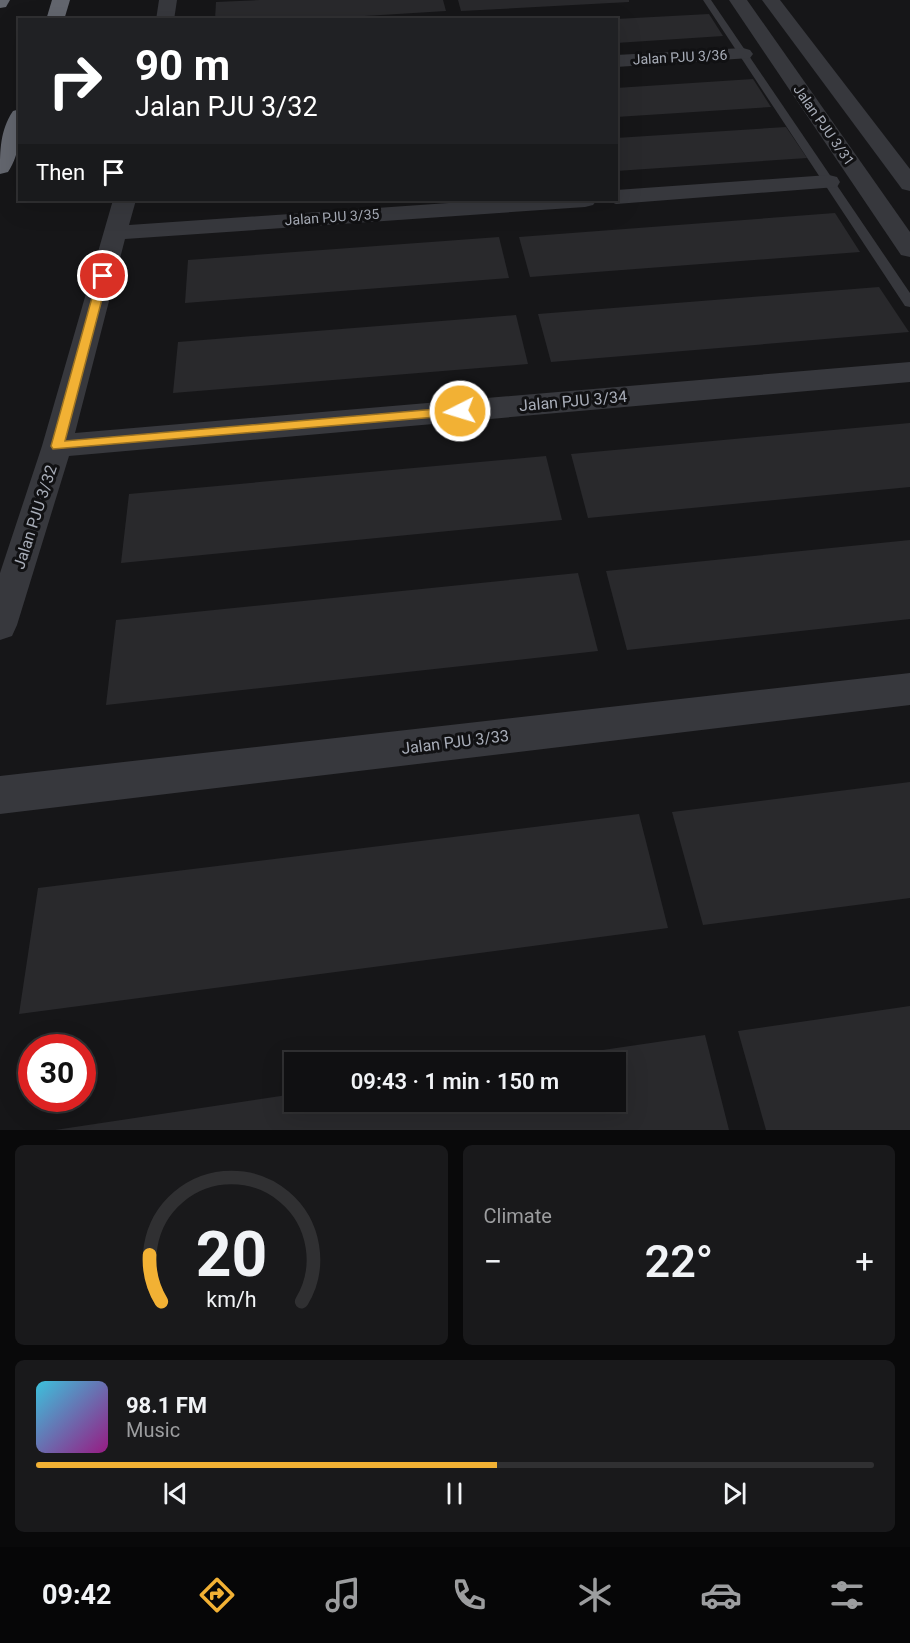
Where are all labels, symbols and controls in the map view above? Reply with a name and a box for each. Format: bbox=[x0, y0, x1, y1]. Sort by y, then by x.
text: 90 m bbox=[135, 41, 230, 90]
icon: right bbox=[36, 42, 114, 120]
street label: Jalan PJU 3/36 bbox=[632, 47, 728, 67]
street label: Jalan PJU 3/31 bbox=[790, 82, 858, 168]
text: Jalan PJU 3/32 bbox=[135, 91, 318, 123]
icon: arrive bbox=[97, 156, 130, 189]
text: Then bbox=[36, 160, 85, 185]
street label: Jalan PJU 3/35 bbox=[284, 206, 380, 228]
pin bbox=[77, 250, 128, 301]
icon: arrive bbox=[86, 259, 119, 292]
position arrow bbox=[428, 379, 492, 443]
street label: Jalan PJU 3/34 bbox=[518, 387, 628, 415]
street label: Jalan PJU 3/32 bbox=[9, 463, 61, 571]
street label: Jalan PJU 3/33 bbox=[400, 726, 510, 758]
speed limit sign: 30 bbox=[18, 1034, 96, 1112]
text: 09:43 · 1 min · 150 m bbox=[351, 1069, 559, 1094]
text: Climate bbox=[484, 1204, 552, 1228]
text: 20 bbox=[195, 1218, 267, 1291]
text: 22° bbox=[644, 1235, 713, 1288]
text: − bbox=[484, 1242, 502, 1281]
text: + bbox=[855, 1242, 874, 1281]
text: km/h bbox=[206, 1287, 256, 1312]
text: 98.1 FM bbox=[126, 1393, 207, 1418]
text: Music bbox=[126, 1418, 180, 1442]
icon: previous bbox=[159, 1477, 192, 1510]
icon: pause bbox=[438, 1477, 471, 1510]
icon: next bbox=[718, 1477, 751, 1510]
icon: directions bbox=[196, 1574, 238, 1616]
icon: music bbox=[322, 1574, 364, 1616]
icon: phone bbox=[448, 1574, 490, 1616]
icon: climate bbox=[574, 1574, 616, 1616]
icon: car bbox=[700, 1574, 742, 1616]
icon: filters bbox=[826, 1574, 868, 1616]
text: 09:42 bbox=[42, 1579, 112, 1611]

